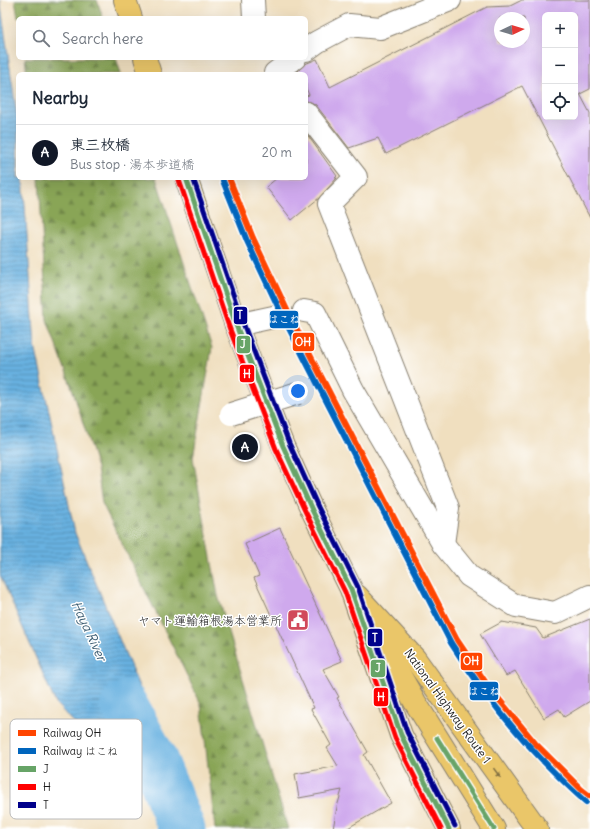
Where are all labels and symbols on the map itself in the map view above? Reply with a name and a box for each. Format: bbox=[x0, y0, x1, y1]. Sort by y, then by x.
north arrow bbox=[494, 12, 530, 48]
line badge: T bbox=[233, 306, 248, 325]
text: T bbox=[237, 308, 243, 322]
line badge: はこね bbox=[269, 310, 299, 329]
text: はこね bbox=[268, 312, 301, 326]
line badge: OH bbox=[292, 332, 315, 352]
line badge: J bbox=[236, 335, 251, 354]
text: OH bbox=[295, 335, 311, 349]
text: J bbox=[240, 337, 246, 351]
line badge: H bbox=[239, 364, 255, 383]
text: H bbox=[243, 367, 251, 381]
your location bbox=[288, 381, 308, 401]
pin: A bbox=[232, 432, 258, 462]
water label: Haya River bbox=[68, 598, 111, 665]
public building icon: ヤマト運輸箱根湯本営業所 bbox=[285, 607, 311, 633]
place label: ヤマト運輸箱根湯本営業所 bbox=[138, 613, 282, 628]
line badge: T bbox=[367, 628, 383, 647]
text: T bbox=[372, 631, 378, 645]
street label: National Highway Route 1 bbox=[401, 646, 495, 766]
line badge: OH bbox=[460, 652, 483, 671]
text: OH bbox=[463, 654, 479, 668]
line badge: J bbox=[370, 659, 386, 678]
text: J bbox=[375, 661, 381, 675]
line badge: はこね bbox=[469, 681, 499, 701]
text: はこね bbox=[468, 684, 501, 698]
line badge: H bbox=[373, 687, 389, 707]
text: H bbox=[377, 690, 385, 704]
legend bbox=[10, 719, 142, 819]
text: Railway OH bbox=[43, 726, 101, 740]
text: Railway はこね bbox=[43, 744, 118, 758]
text: J bbox=[43, 762, 49, 776]
one-way arrow bbox=[493, 767, 501, 778]
text: H bbox=[43, 780, 51, 794]
text: T bbox=[43, 798, 49, 812]

